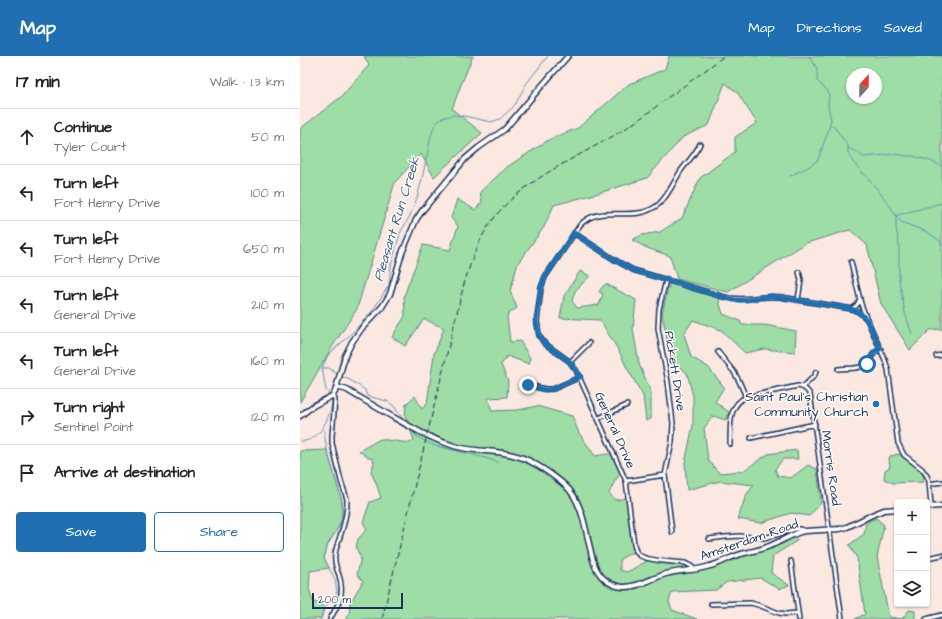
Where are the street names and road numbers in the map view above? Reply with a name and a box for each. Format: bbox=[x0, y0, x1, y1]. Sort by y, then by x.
street label: Pickett Drive bbox=[660, 330, 690, 412]
street label: General Drive bbox=[590, 389, 640, 471]
street label: Morris Road bbox=[817, 429, 845, 507]
street label: Amsterdam Road bbox=[697, 515, 801, 565]

